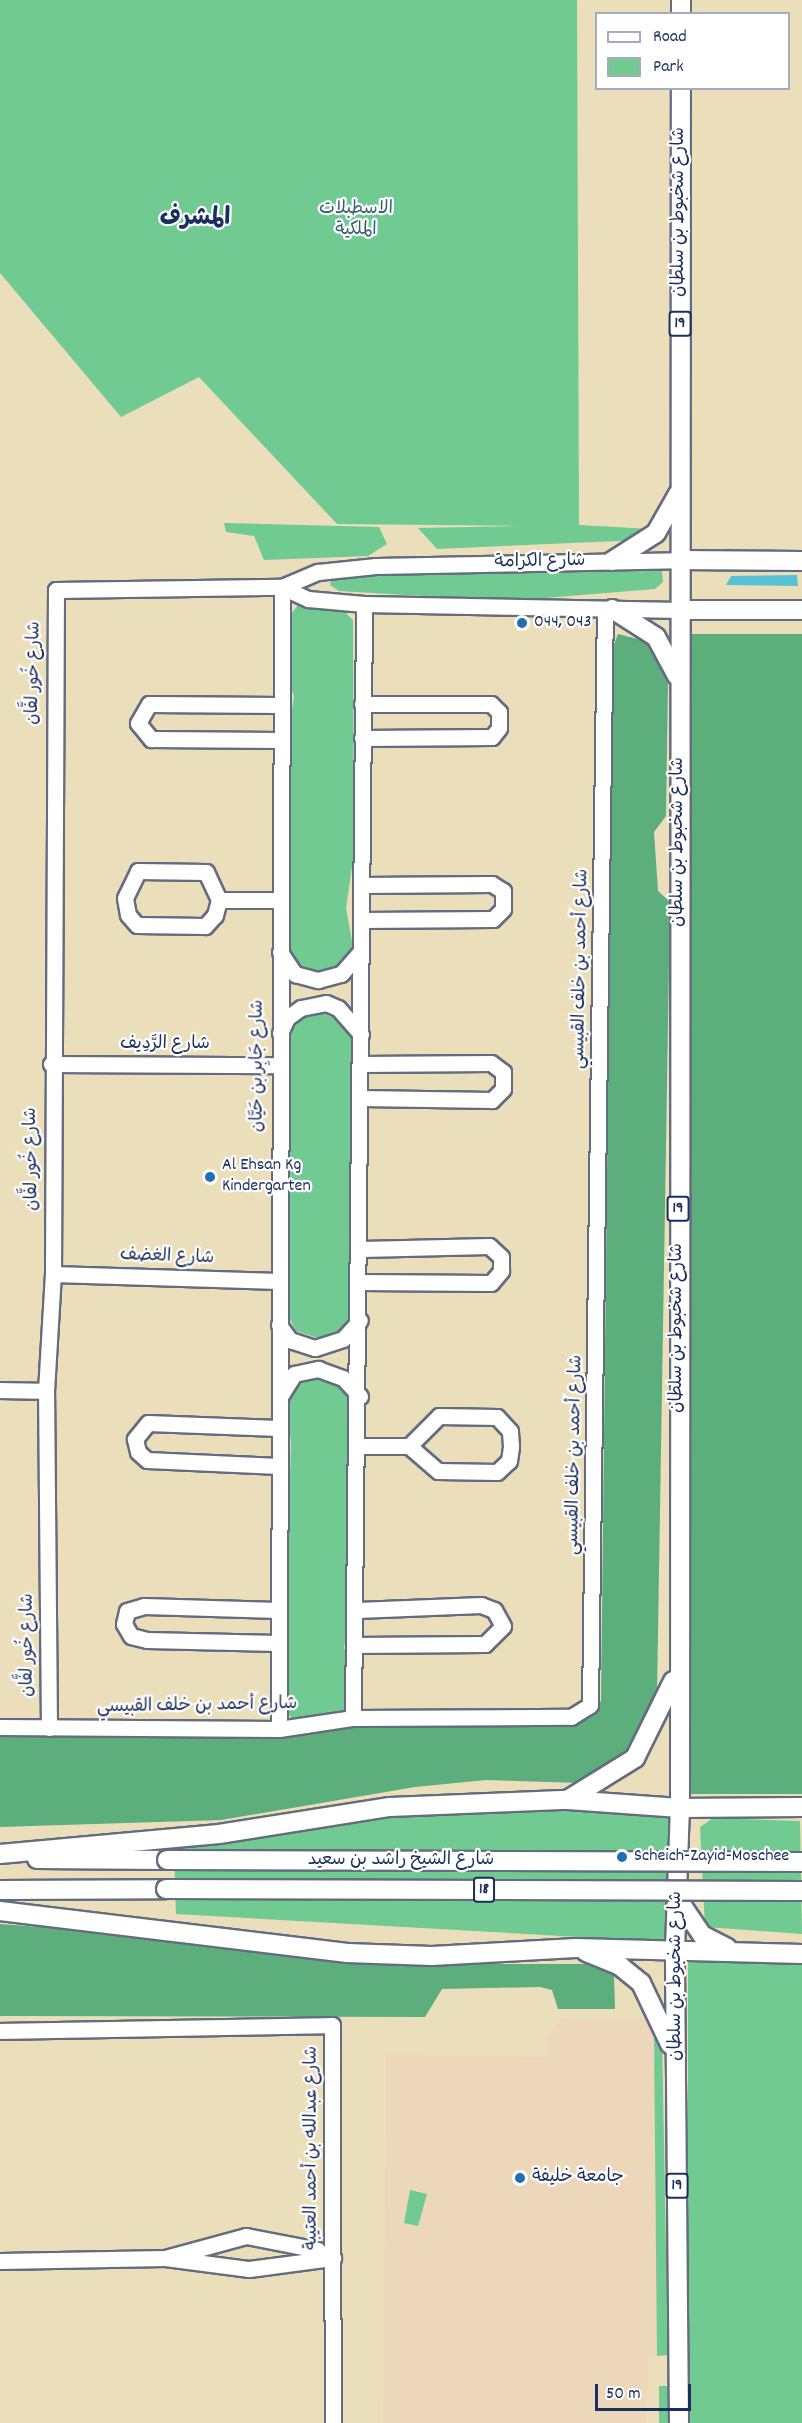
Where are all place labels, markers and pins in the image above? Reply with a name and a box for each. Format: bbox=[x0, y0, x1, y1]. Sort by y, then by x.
place label: 044, 043 bbox=[534, 612, 592, 634]
marker: 044, 043 bbox=[515, 616, 529, 630]
place label: Al Ehsan Kg Kindergarten bbox=[222, 1156, 311, 1198]
marker: Al Ehsan Kg Kindergarten bbox=[203, 1170, 217, 1184]
place label: Scheich-Zayid-Moschee bbox=[634, 1846, 789, 1868]
marker: Scheich-Zayid-Moschee bbox=[615, 1850, 629, 1864]
place label: جامعة خليفة bbox=[532, 2167, 624, 2189]
marker: جامعة خليفة bbox=[513, 2171, 527, 2185]

